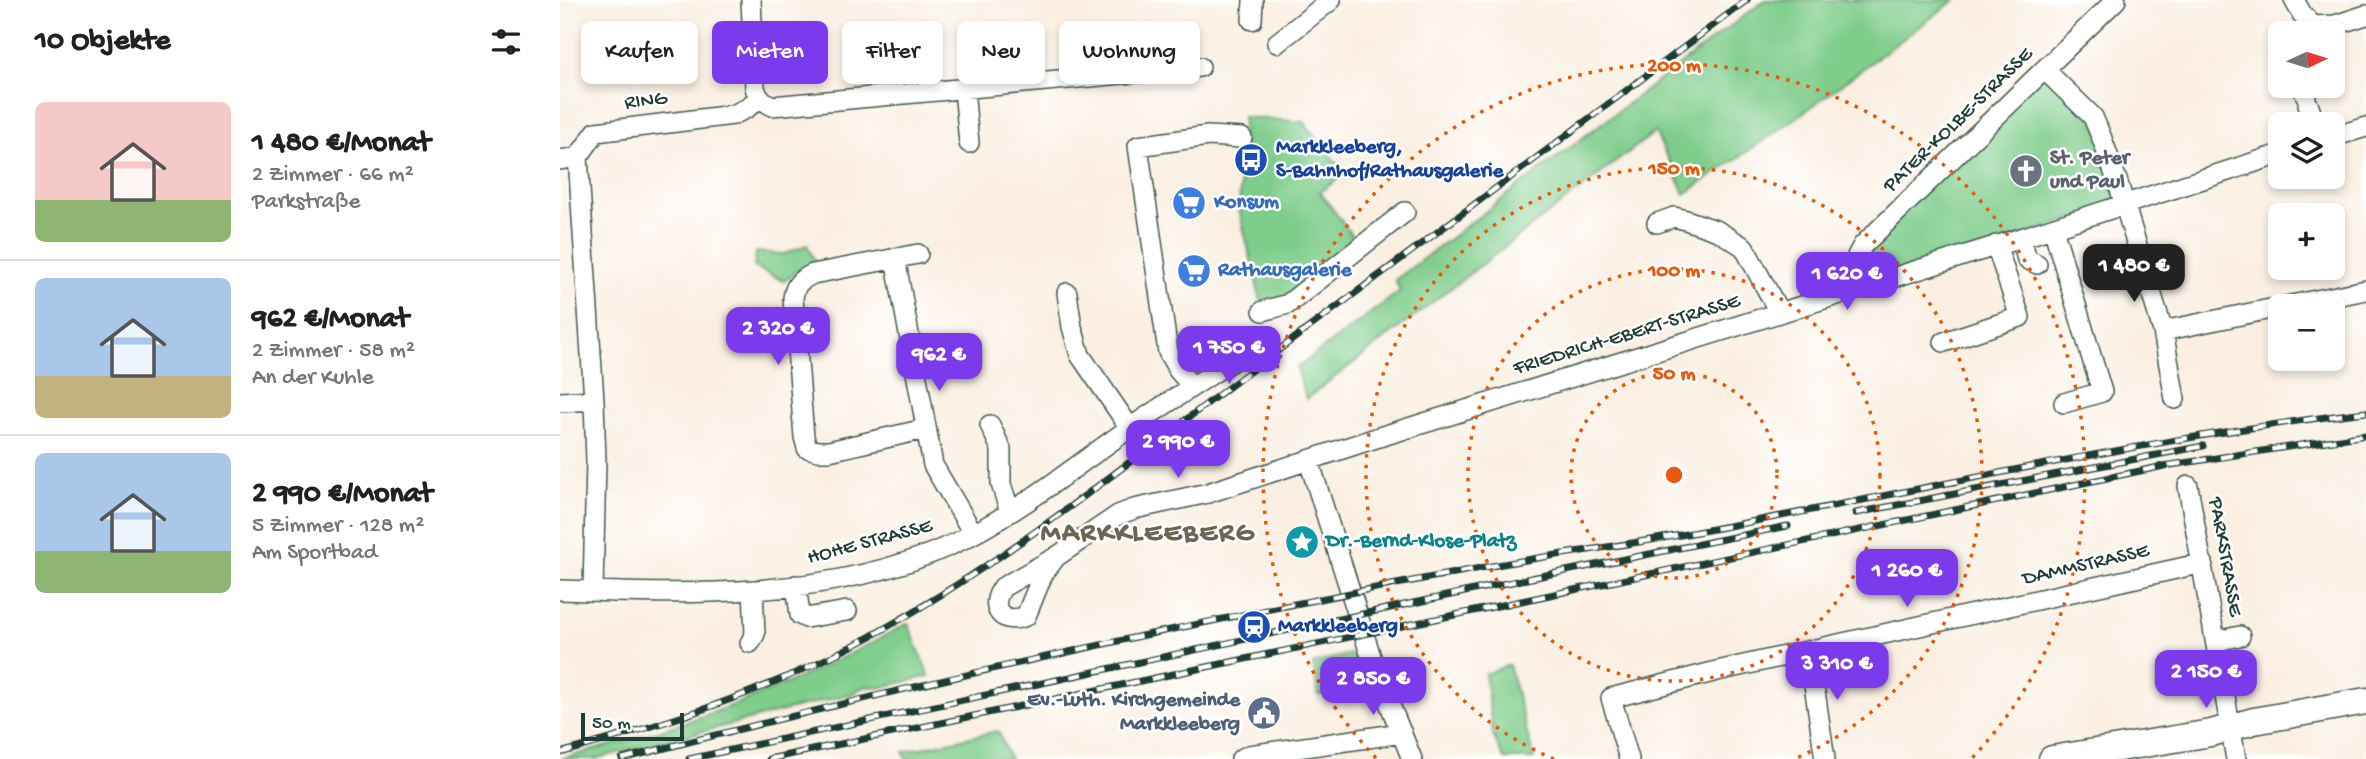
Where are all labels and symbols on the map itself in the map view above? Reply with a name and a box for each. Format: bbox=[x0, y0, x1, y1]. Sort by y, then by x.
north arrow bbox=[2268, 21, 2345, 98]
street label: PATER-KOLBE-STRASSE bbox=[1878, 42, 2040, 200]
text: 200 m bbox=[1647, 55, 1701, 80]
street label: RING bbox=[623, 87, 670, 117]
place label: Markkleeberg, S-Bahnhof/Rathausgalerie bbox=[1276, 136, 1504, 185]
bus stop icon: Markkleeberg, S-Bahnhof/Rathausgalerie bbox=[1232, 141, 1270, 179]
place label: St. Peter und Paul bbox=[2050, 147, 2132, 196]
church icon: St. Peter und Paul bbox=[2007, 152, 2045, 190]
text: 150 m bbox=[1647, 158, 1700, 183]
supermarket icon: Konsum bbox=[1170, 184, 1208, 222]
place label: Konsum bbox=[1213, 191, 1279, 216]
pin: 1 480 € bbox=[2069, 244, 2199, 304]
supermarket icon: Rathausgalerie bbox=[1175, 252, 1213, 290]
pin: 1 620 € bbox=[1782, 252, 1912, 312]
place label: Rathausgalerie bbox=[1217, 259, 1353, 284]
text: 100 m bbox=[1647, 260, 1700, 285]
street label: FRIEDRICH-EBERT-STRASSE bbox=[1510, 289, 1744, 383]
pin: 2 320 € bbox=[713, 308, 843, 367]
pin: 1 750 € bbox=[1164, 326, 1294, 386]
pin: 962 € bbox=[890, 334, 988, 393]
text: 50 m bbox=[1653, 363, 1696, 388]
pin: 2 990 € bbox=[1113, 420, 1243, 480]
centre of rings bbox=[1662, 463, 1686, 487]
street label: PARKSTRASSE bbox=[2201, 495, 2247, 619]
street label: HOHE STRASSE bbox=[805, 514, 936, 572]
district label: MARKKLEEBERG bbox=[1041, 518, 1255, 551]
place icon: Dr.-Bernd-Klose-Platz bbox=[1283, 523, 1321, 561]
place label: Dr.-Bernd-Klose-Platz bbox=[1324, 530, 1518, 555]
street label: DAMMSTRASSE bbox=[2018, 539, 2153, 593]
pin: 1 260 € bbox=[1842, 550, 1972, 609]
station icon: Markkleeberg bbox=[1235, 608, 1273, 646]
place label: Markkleeberg bbox=[1278, 615, 1398, 640]
pin: 3 310 € bbox=[1772, 642, 1902, 702]
pin: 2 150 € bbox=[2141, 650, 2271, 710]
pin: 2 850 € bbox=[1308, 658, 1438, 717]
place label: Ev.-Luth. Kirchgemeinde Markkleeberg bbox=[1027, 689, 1241, 738]
public building icon: Ev.-Luth. Kirchgemeinde Markkleeberg bbox=[1245, 694, 1283, 732]
scale bar bbox=[581, 710, 684, 742]

